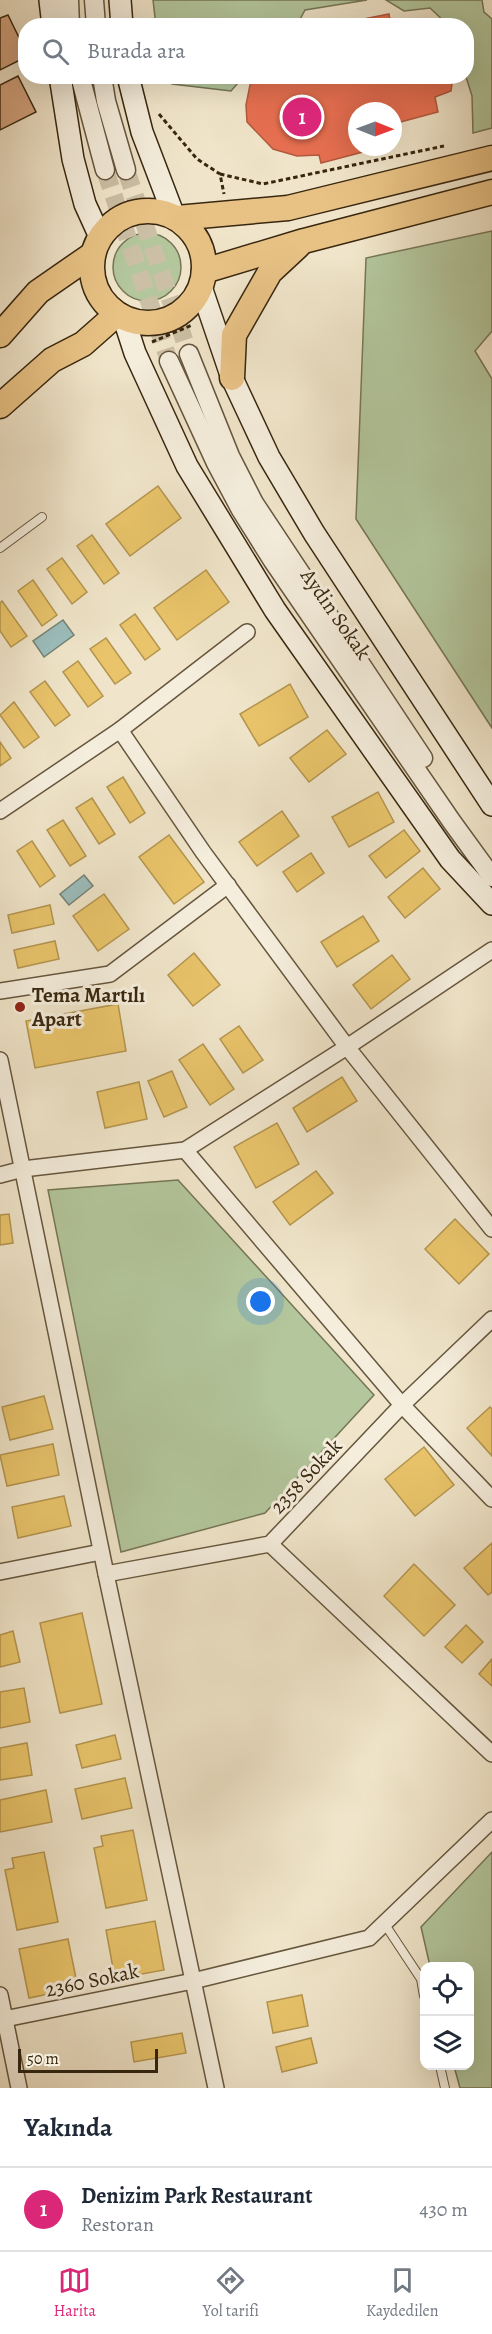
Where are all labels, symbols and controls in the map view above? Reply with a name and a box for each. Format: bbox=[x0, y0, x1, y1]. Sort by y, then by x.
search box bbox=[18, 18, 474, 84]
icon: search bbox=[39, 35, 72, 68]
text: Burada ara bbox=[87, 36, 186, 66]
pin: 1 bbox=[282, 94, 322, 140]
north arrow bbox=[348, 102, 402, 156]
street label: Aydin Sokak bbox=[294, 562, 378, 666]
place label: Tema Martılı Apart bbox=[31, 981, 145, 1033]
marker: Tema Martılı Apart bbox=[13, 1000, 27, 1014]
your location bbox=[246, 1287, 275, 1316]
street label: 2358 Sokak bbox=[264, 1432, 349, 1520]
street label: 2360 Sokak bbox=[43, 1956, 142, 2004]
map controls bbox=[420, 1962, 474, 2070]
button: locate bbox=[420, 1962, 474, 2016]
button: layers bbox=[420, 2016, 474, 2070]
scale bar bbox=[18, 2046, 158, 2074]
text: 50 m bbox=[27, 2048, 59, 2070]
text: Yakında bbox=[24, 2110, 113, 2145]
text: Denizim Park Restaurant bbox=[81, 2181, 312, 2211]
text: 1 bbox=[40, 2196, 47, 2223]
text: 430 m bbox=[419, 2196, 468, 2223]
text: Restoran bbox=[81, 2211, 154, 2238]
tab: Harita bbox=[53, 2264, 96, 2322]
tab: Yol tarifi bbox=[203, 2264, 259, 2322]
tab: Kaydedilen bbox=[366, 2264, 439, 2322]

